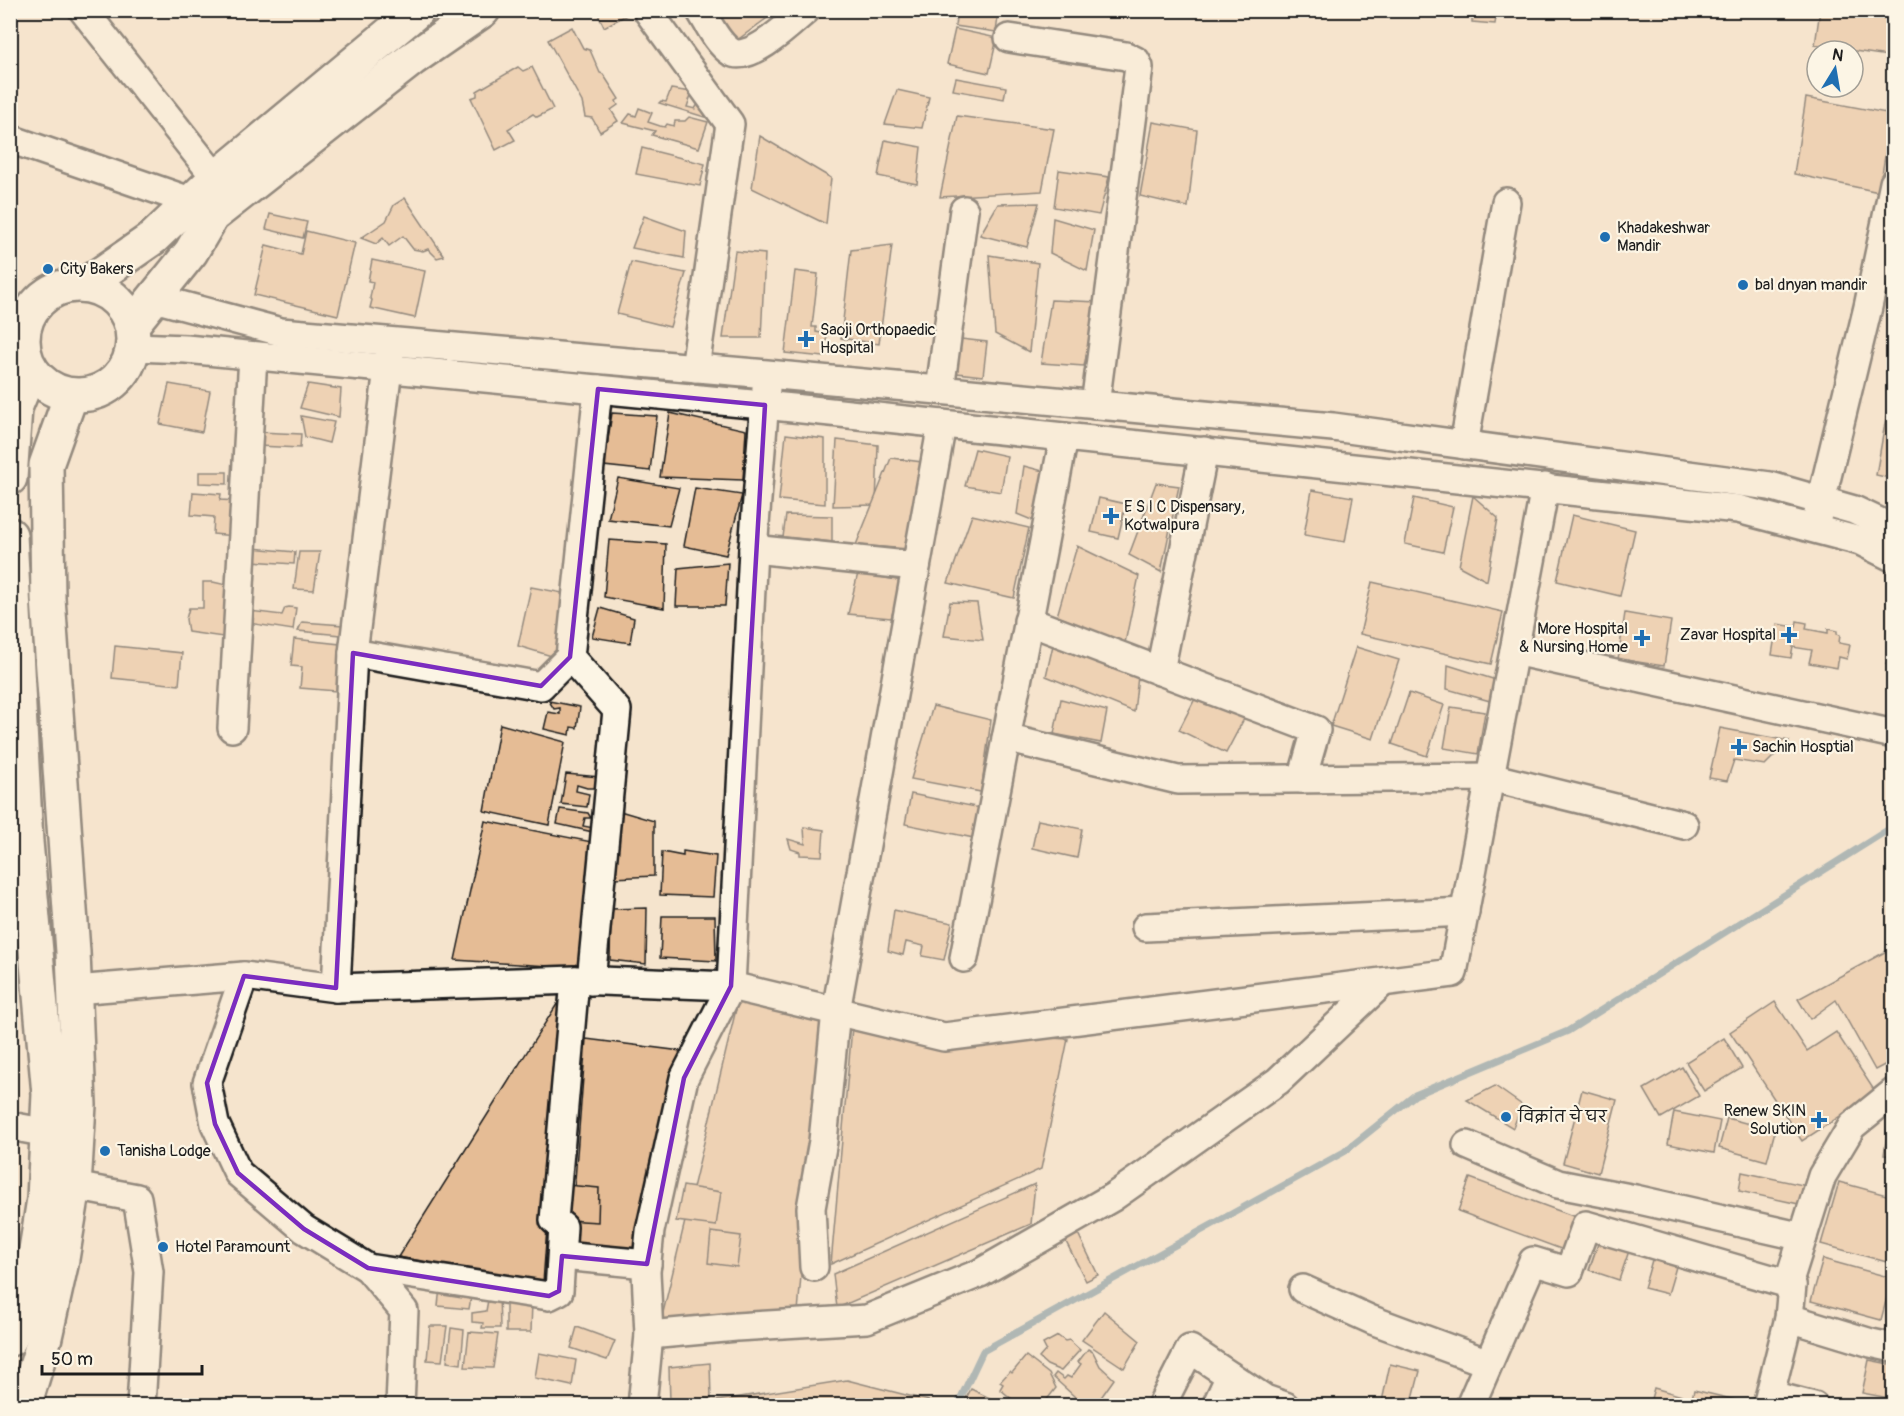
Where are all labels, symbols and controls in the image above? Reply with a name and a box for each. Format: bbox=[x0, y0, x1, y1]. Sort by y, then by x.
north arrow bbox=[1805, 39, 1865, 99]
text: N bbox=[1830, 44, 1845, 66]
place label: Khadakeshwar Mandir bbox=[1617, 218, 1710, 256]
marker: Khadakeshwar Mandir bbox=[1598, 230, 1612, 244]
place label: City Bakers bbox=[60, 259, 133, 279]
marker: City Bakers bbox=[41, 262, 55, 276]
place label: bal dnyan mandir bbox=[1755, 275, 1867, 295]
marker: bal dnyan mandir bbox=[1736, 278, 1750, 292]
place label: Saoji Orthopaedic Hospital bbox=[820, 320, 936, 358]
marker: Saoji Orthopaedic Hospital bbox=[797, 330, 815, 348]
place label: E S I C Dispensary, Kotwalpura bbox=[1124, 497, 1245, 535]
marker: E S I C Dispensary, Kotwalpura bbox=[1102, 507, 1120, 525]
place label: More Hospital & Nursing Home bbox=[1519, 619, 1628, 657]
place label: Zavar Hospital bbox=[1680, 625, 1776, 645]
marker: Zavar Hospital bbox=[1780, 626, 1798, 644]
marker: More Hospital & Nursing Home bbox=[1633, 629, 1651, 647]
place label: Sachin Hosptial bbox=[1752, 737, 1854, 757]
marker: Sachin Hosptial bbox=[1730, 738, 1748, 756]
place label: Renew SKIN Solution bbox=[1724, 1101, 1806, 1139]
place label: विक्रांत चे घर bbox=[1517, 1105, 1608, 1127]
marker: विक्रांत चे घर bbox=[1499, 1110, 1513, 1124]
marker: Renew SKIN Solution bbox=[1810, 1111, 1828, 1129]
place label: Tanisha Lodge bbox=[117, 1141, 211, 1161]
marker: Tanisha Lodge bbox=[98, 1144, 112, 1158]
place label: Hotel Paramount bbox=[175, 1237, 291, 1257]
marker: Hotel Paramount bbox=[156, 1240, 170, 1254]
scale bar bbox=[42, 1338, 202, 1376]
text: 50 m bbox=[51, 1348, 93, 1371]

